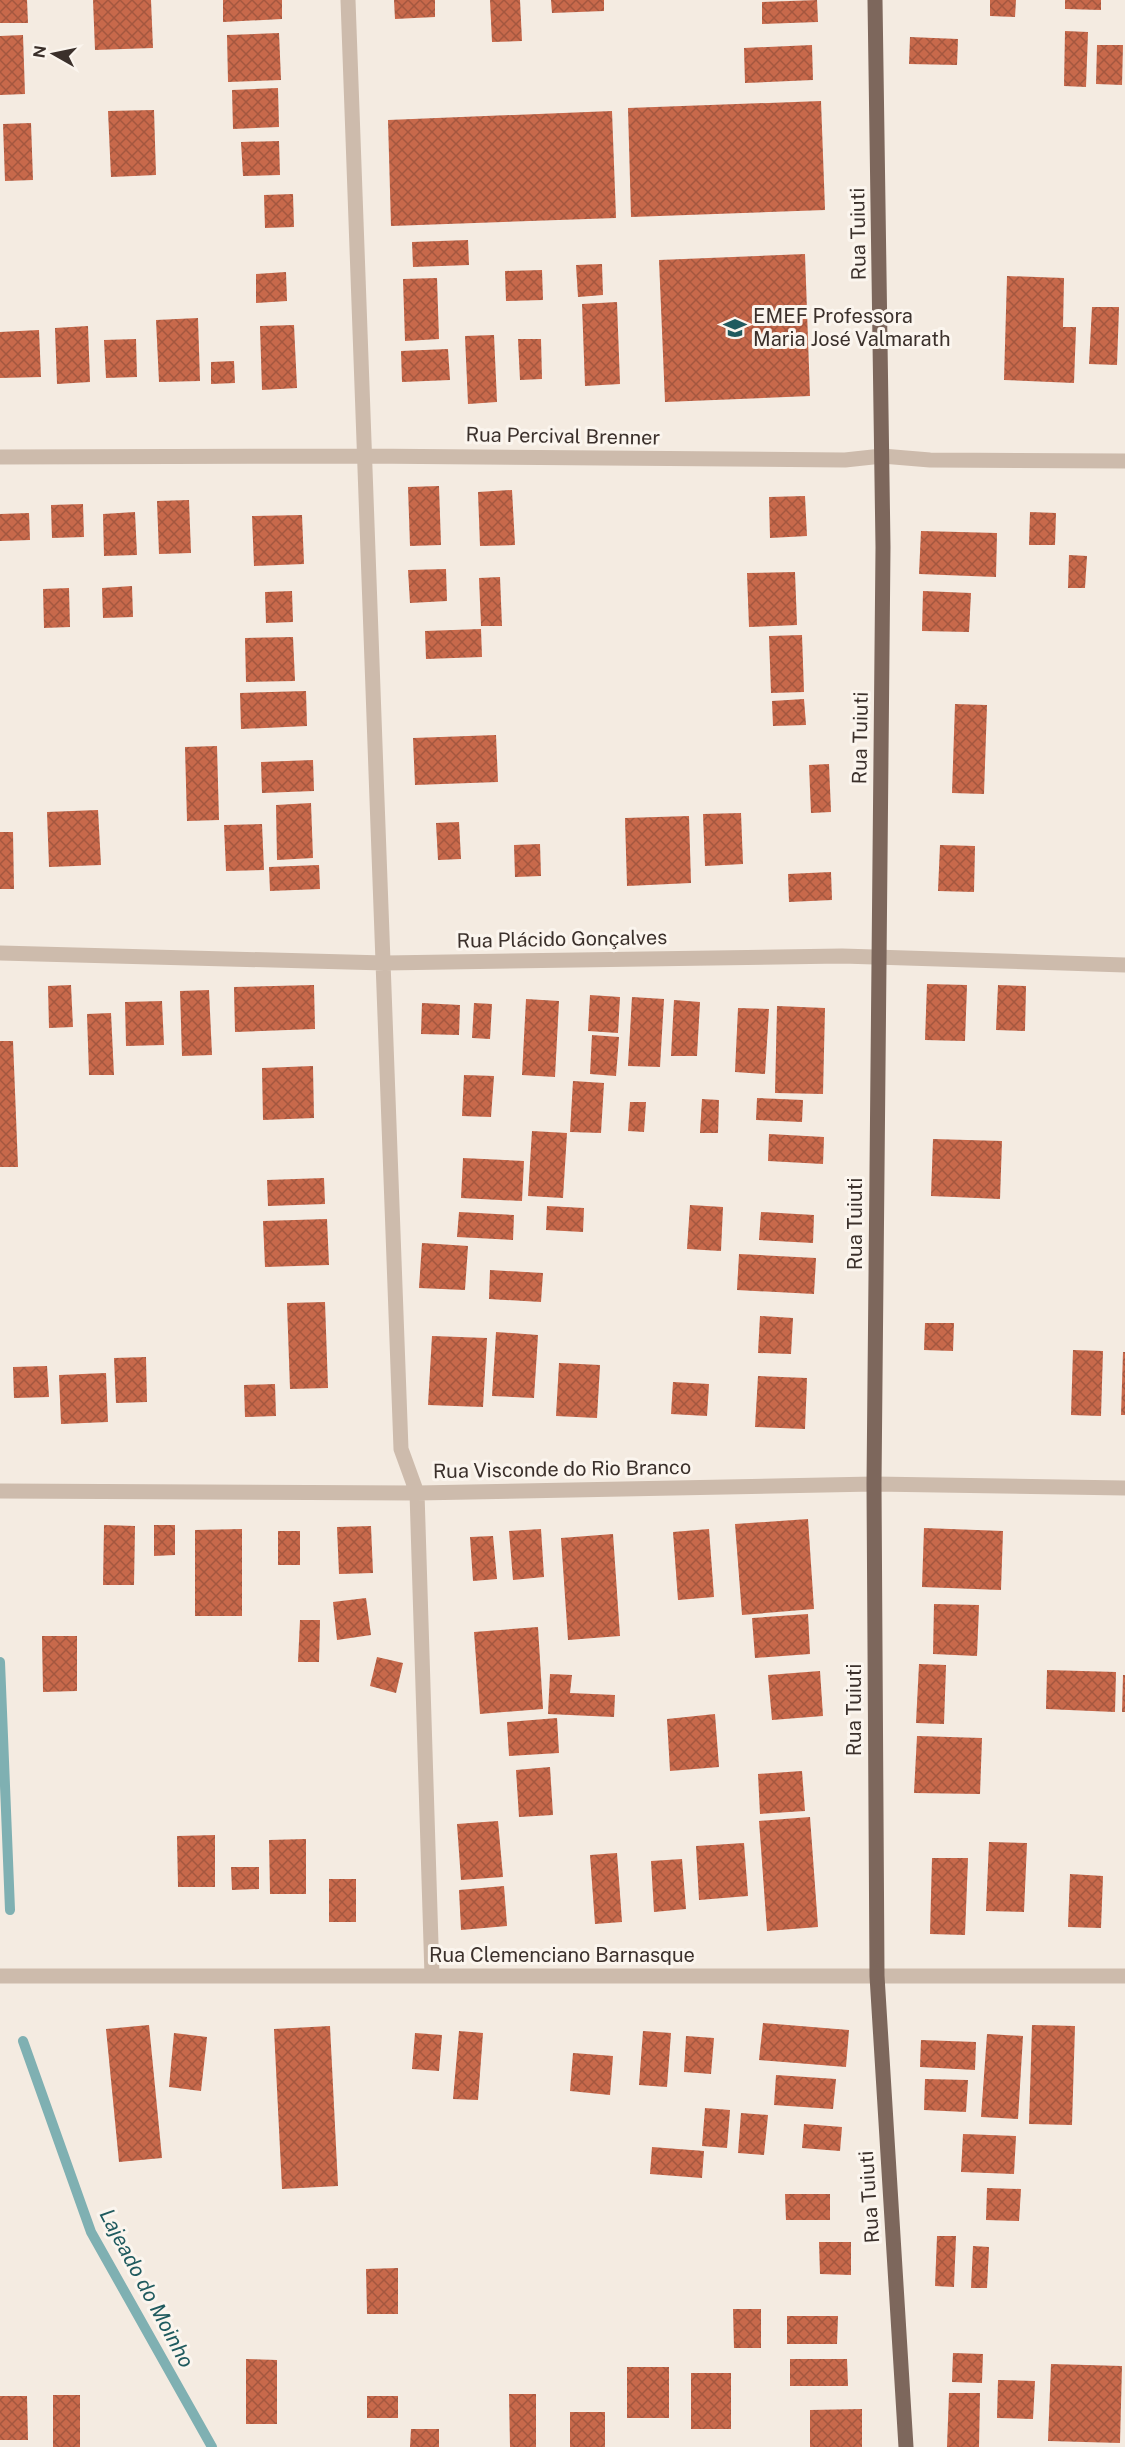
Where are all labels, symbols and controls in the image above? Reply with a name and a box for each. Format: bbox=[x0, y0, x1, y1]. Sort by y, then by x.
north arrow bbox=[24, 24, 84, 84]
text: N bbox=[29, 44, 50, 59]
street label: Rua Tuiuti bbox=[845, 187, 871, 281]
place label: EMEF Professora Maria José Valmarath bbox=[753, 304, 950, 351]
school or university icon: EMEF Professora Maria José Valmarath bbox=[722, 315, 748, 341]
street label: Rua Percival Brenner bbox=[466, 422, 661, 450]
street label: Rua Tuiuti bbox=[847, 691, 873, 785]
street label: Rua Plácido Gonçalves bbox=[457, 925, 667, 953]
street label: Rua Tuiuti bbox=[843, 1178, 867, 1270]
street label: Rua Visconde do Rio Branco bbox=[433, 1455, 691, 1483]
street label: Rua Tuiuti bbox=[842, 1664, 866, 1756]
street label: Rua Clemenciano Barnasque bbox=[429, 1943, 695, 1967]
street label: Rua Tuiuti bbox=[854, 2150, 884, 2244]
water label: Lajeado do Moinho bbox=[95, 2204, 199, 2372]

